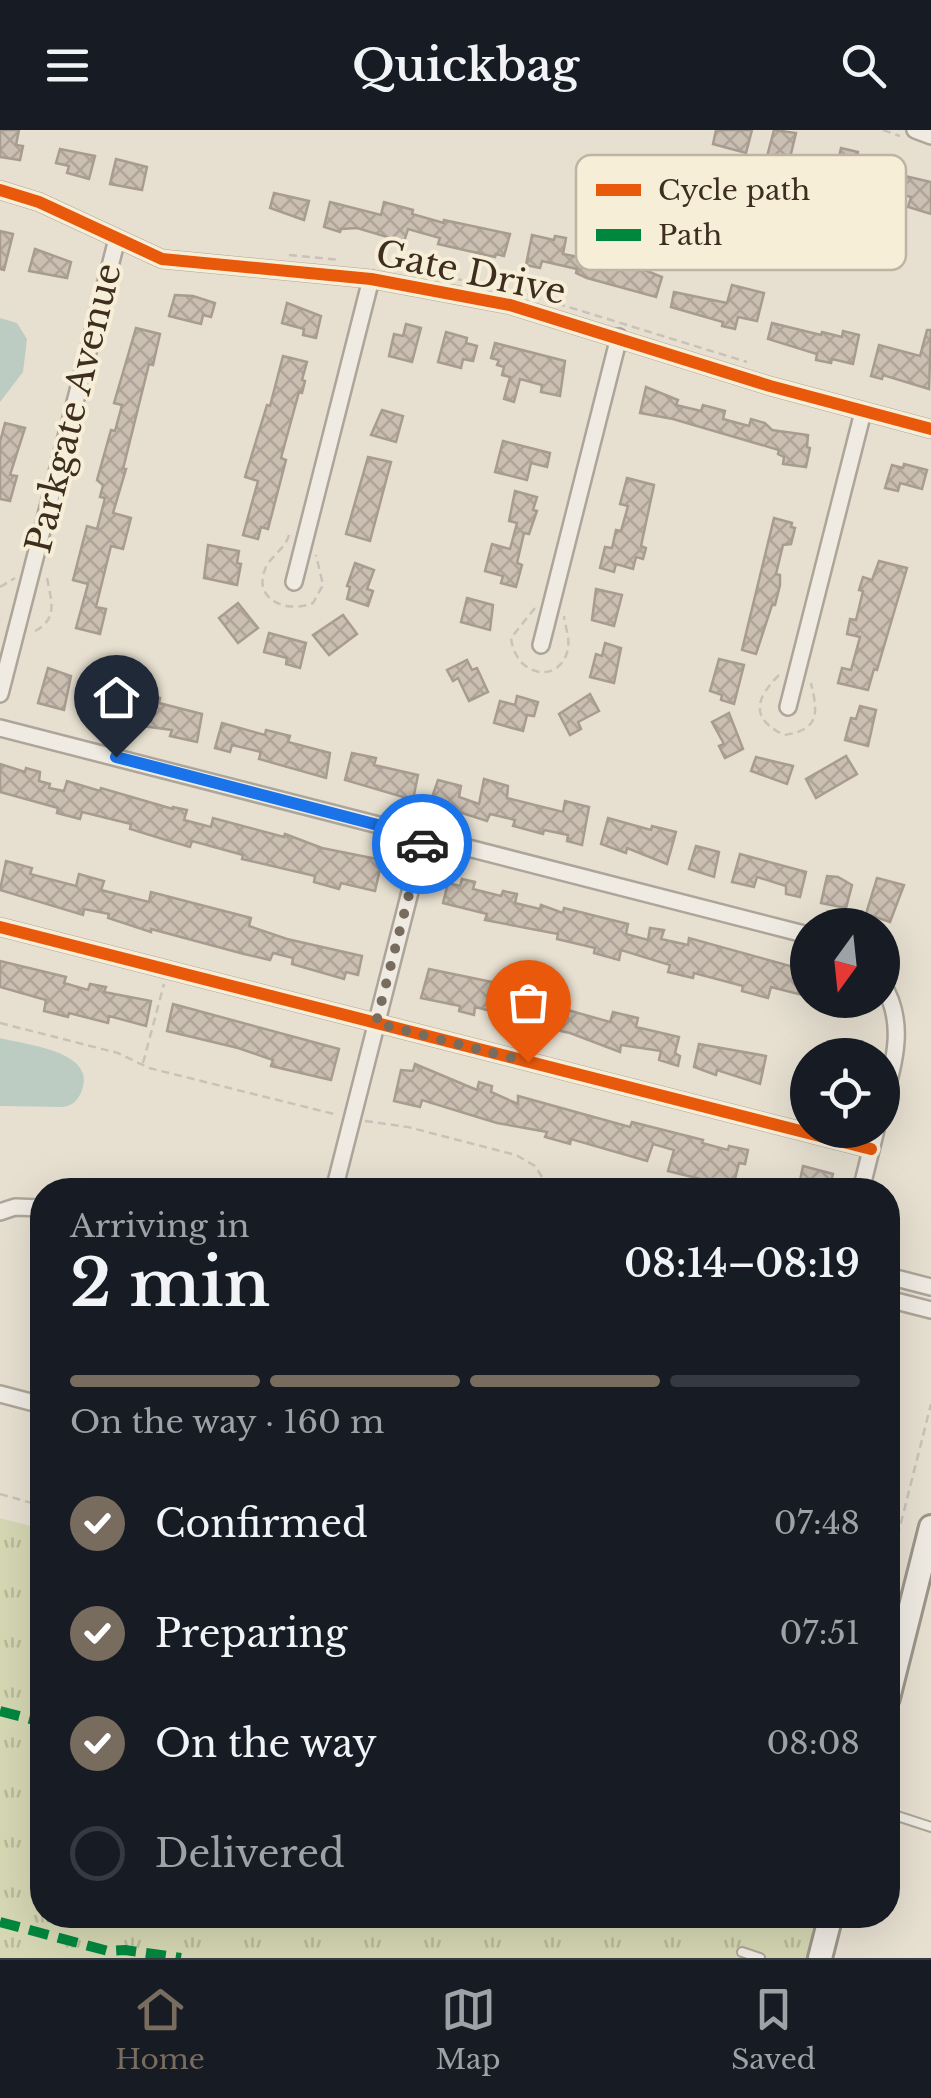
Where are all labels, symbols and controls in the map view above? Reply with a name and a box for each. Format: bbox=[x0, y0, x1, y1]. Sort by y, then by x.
text: Quickbag bbox=[352, 37, 579, 93]
icon: menu bbox=[40, 38, 95, 93]
icon: search bbox=[836, 38, 891, 93]
legend bbox=[576, 155, 906, 270]
text: Cycle path bbox=[658, 173, 810, 208]
text: Path bbox=[658, 218, 722, 253]
street label: Gate Drive bbox=[372, 231, 570, 313]
street label: Parkgate Avenue bbox=[16, 259, 130, 557]
pin bbox=[74, 655, 159, 758]
icon: home bbox=[89, 670, 144, 725]
courier bbox=[372, 794, 472, 894]
icon: car bbox=[395, 817, 450, 872]
north arrow bbox=[790, 908, 900, 1018]
map controls bbox=[790, 908, 900, 1148]
pin bbox=[486, 960, 571, 1063]
icon: bag bbox=[501, 975, 556, 1030]
button: locate bbox=[790, 1038, 900, 1148]
text: Arriving in bbox=[70, 1206, 249, 1246]
text: 08:14–08:19 bbox=[624, 1240, 860, 1287]
text: 2 min bbox=[70, 1243, 270, 1324]
text: On the way · 160 m bbox=[70, 1402, 384, 1442]
icon: check bbox=[70, 1496, 125, 1551]
text: Confirmed bbox=[155, 1500, 368, 1547]
text: 07:48 bbox=[774, 1503, 860, 1543]
icon: check bbox=[70, 1606, 125, 1661]
text: Preparing bbox=[155, 1610, 347, 1657]
text: 07:51 bbox=[780, 1613, 860, 1653]
icon: check bbox=[70, 1716, 125, 1771]
text: On the way bbox=[155, 1720, 377, 1767]
text: 08:08 bbox=[766, 1723, 860, 1763]
text: Delivered bbox=[155, 1830, 345, 1877]
tab: Home bbox=[115, 1982, 205, 2077]
tab: Map bbox=[436, 1982, 501, 2077]
tab: Saved bbox=[731, 1982, 816, 2077]

